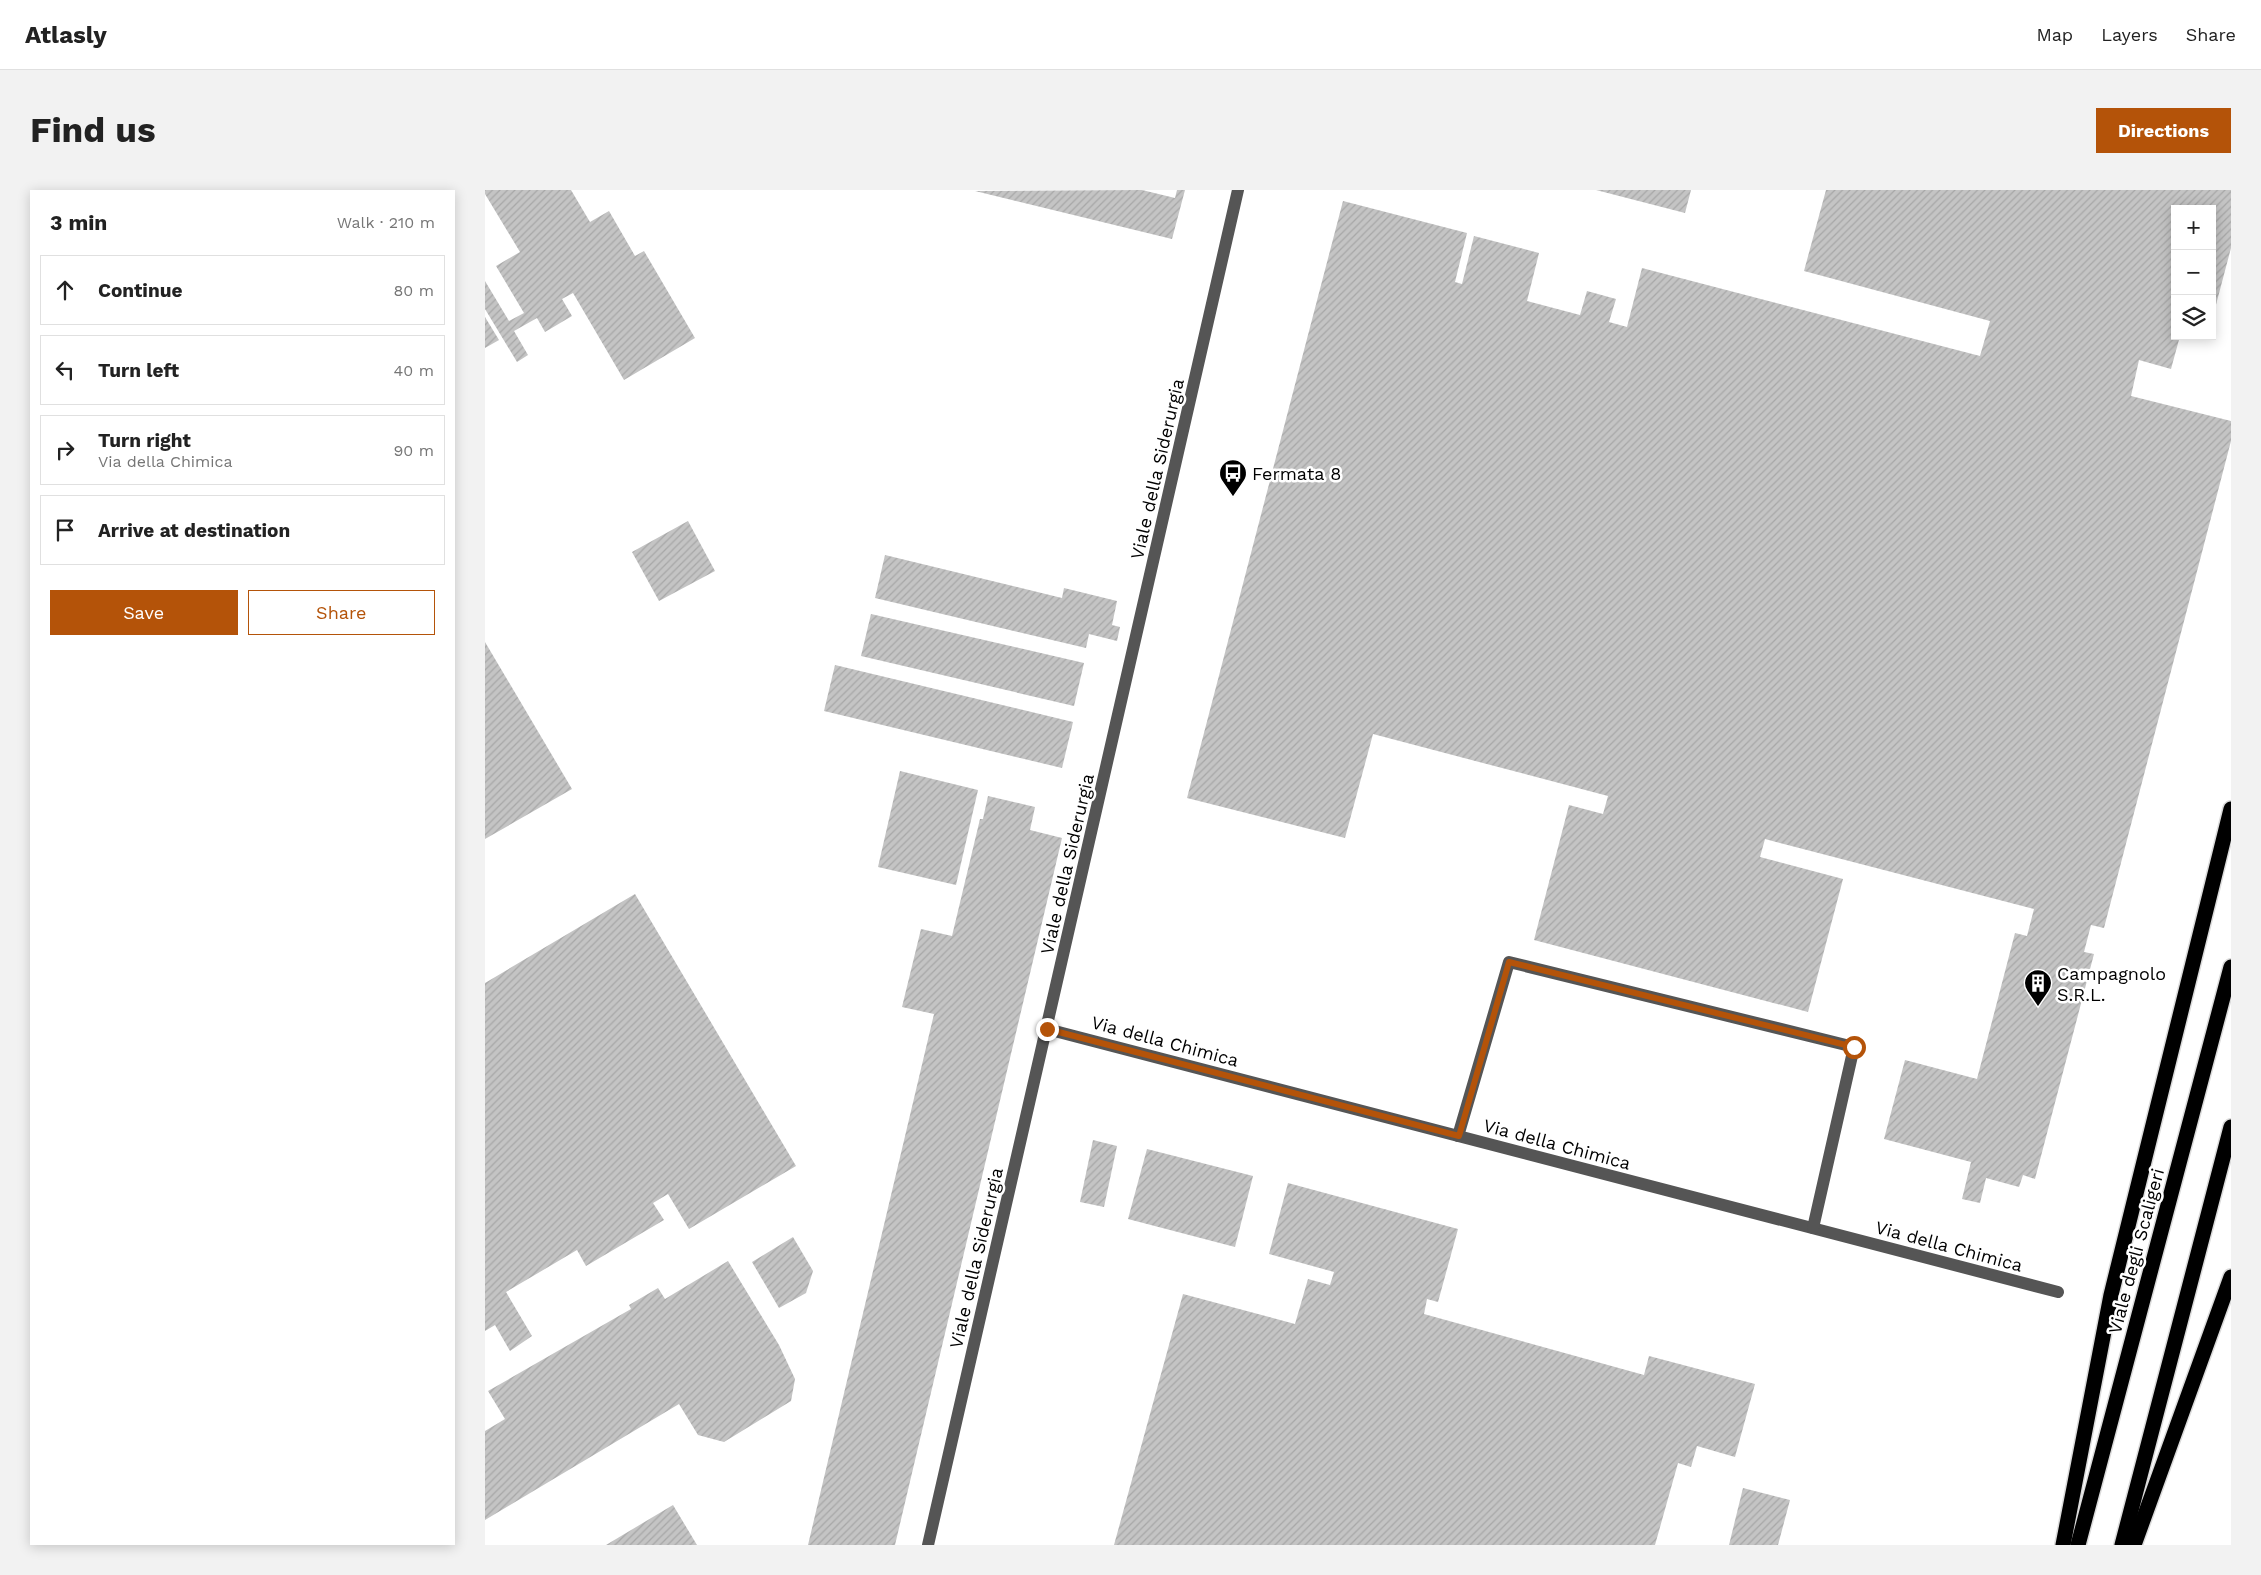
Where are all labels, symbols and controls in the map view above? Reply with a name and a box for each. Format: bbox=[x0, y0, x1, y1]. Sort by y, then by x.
text: Atlasly bbox=[25, 21, 107, 49]
text: Map bbox=[2036, 24, 2073, 45]
text: Layers bbox=[2101, 24, 2158, 45]
text: Share bbox=[2186, 24, 2236, 45]
button: Directions bbox=[2096, 108, 2231, 153]
text: Find us bbox=[30, 109, 156, 151]
map controls bbox=[2171, 205, 2216, 340]
button: + bbox=[2171, 205, 2216, 250]
text: 3 min bbox=[50, 210, 107, 235]
text: Walk · 210 m bbox=[337, 213, 435, 232]
button: − bbox=[2171, 250, 2216, 295]
icon: ahead bbox=[51, 276, 79, 304]
text: Continue bbox=[98, 279, 182, 302]
text: 80 m bbox=[393, 281, 434, 300]
button: layers bbox=[2171, 295, 2216, 340]
icon: left bbox=[51, 356, 79, 384]
text: Turn left bbox=[98, 359, 179, 382]
text: 40 m bbox=[394, 361, 434, 380]
street label: Viale della Siderurgia bbox=[1126, 376, 1188, 562]
text: Turn right bbox=[98, 429, 191, 452]
icon: right bbox=[51, 436, 79, 464]
text: 90 m bbox=[393, 441, 434, 460]
text: Via della Chimica bbox=[98, 452, 233, 471]
bus stop icon: Fermata 8 bbox=[1218, 458, 1248, 497]
place label: Fermata 8 bbox=[1252, 463, 1341, 484]
icon: arrive bbox=[51, 516, 79, 544]
text: Arrive at destination bbox=[98, 519, 290, 542]
button: Save bbox=[50, 590, 238, 635]
button: Share bbox=[248, 590, 435, 635]
street label: Viale della Siderurgia bbox=[1036, 771, 1098, 957]
place label: Campagnolo S.R.L. bbox=[2057, 963, 2166, 1005]
building icon: Campagnolo S.R.L. bbox=[2023, 968, 2053, 1007]
street label: Via della Chimica bbox=[1089, 1011, 1241, 1071]
route end bbox=[1036, 1018, 1059, 1041]
route start bbox=[1843, 1036, 1866, 1059]
street label: Via della Chimica bbox=[1481, 1114, 1633, 1174]
street label: Viale della Siderurgia bbox=[945, 1165, 1007, 1351]
street label: Viale degli Scaligeri bbox=[2104, 1166, 2168, 1336]
street label: Via della Chimica bbox=[1873, 1216, 2025, 1276]

